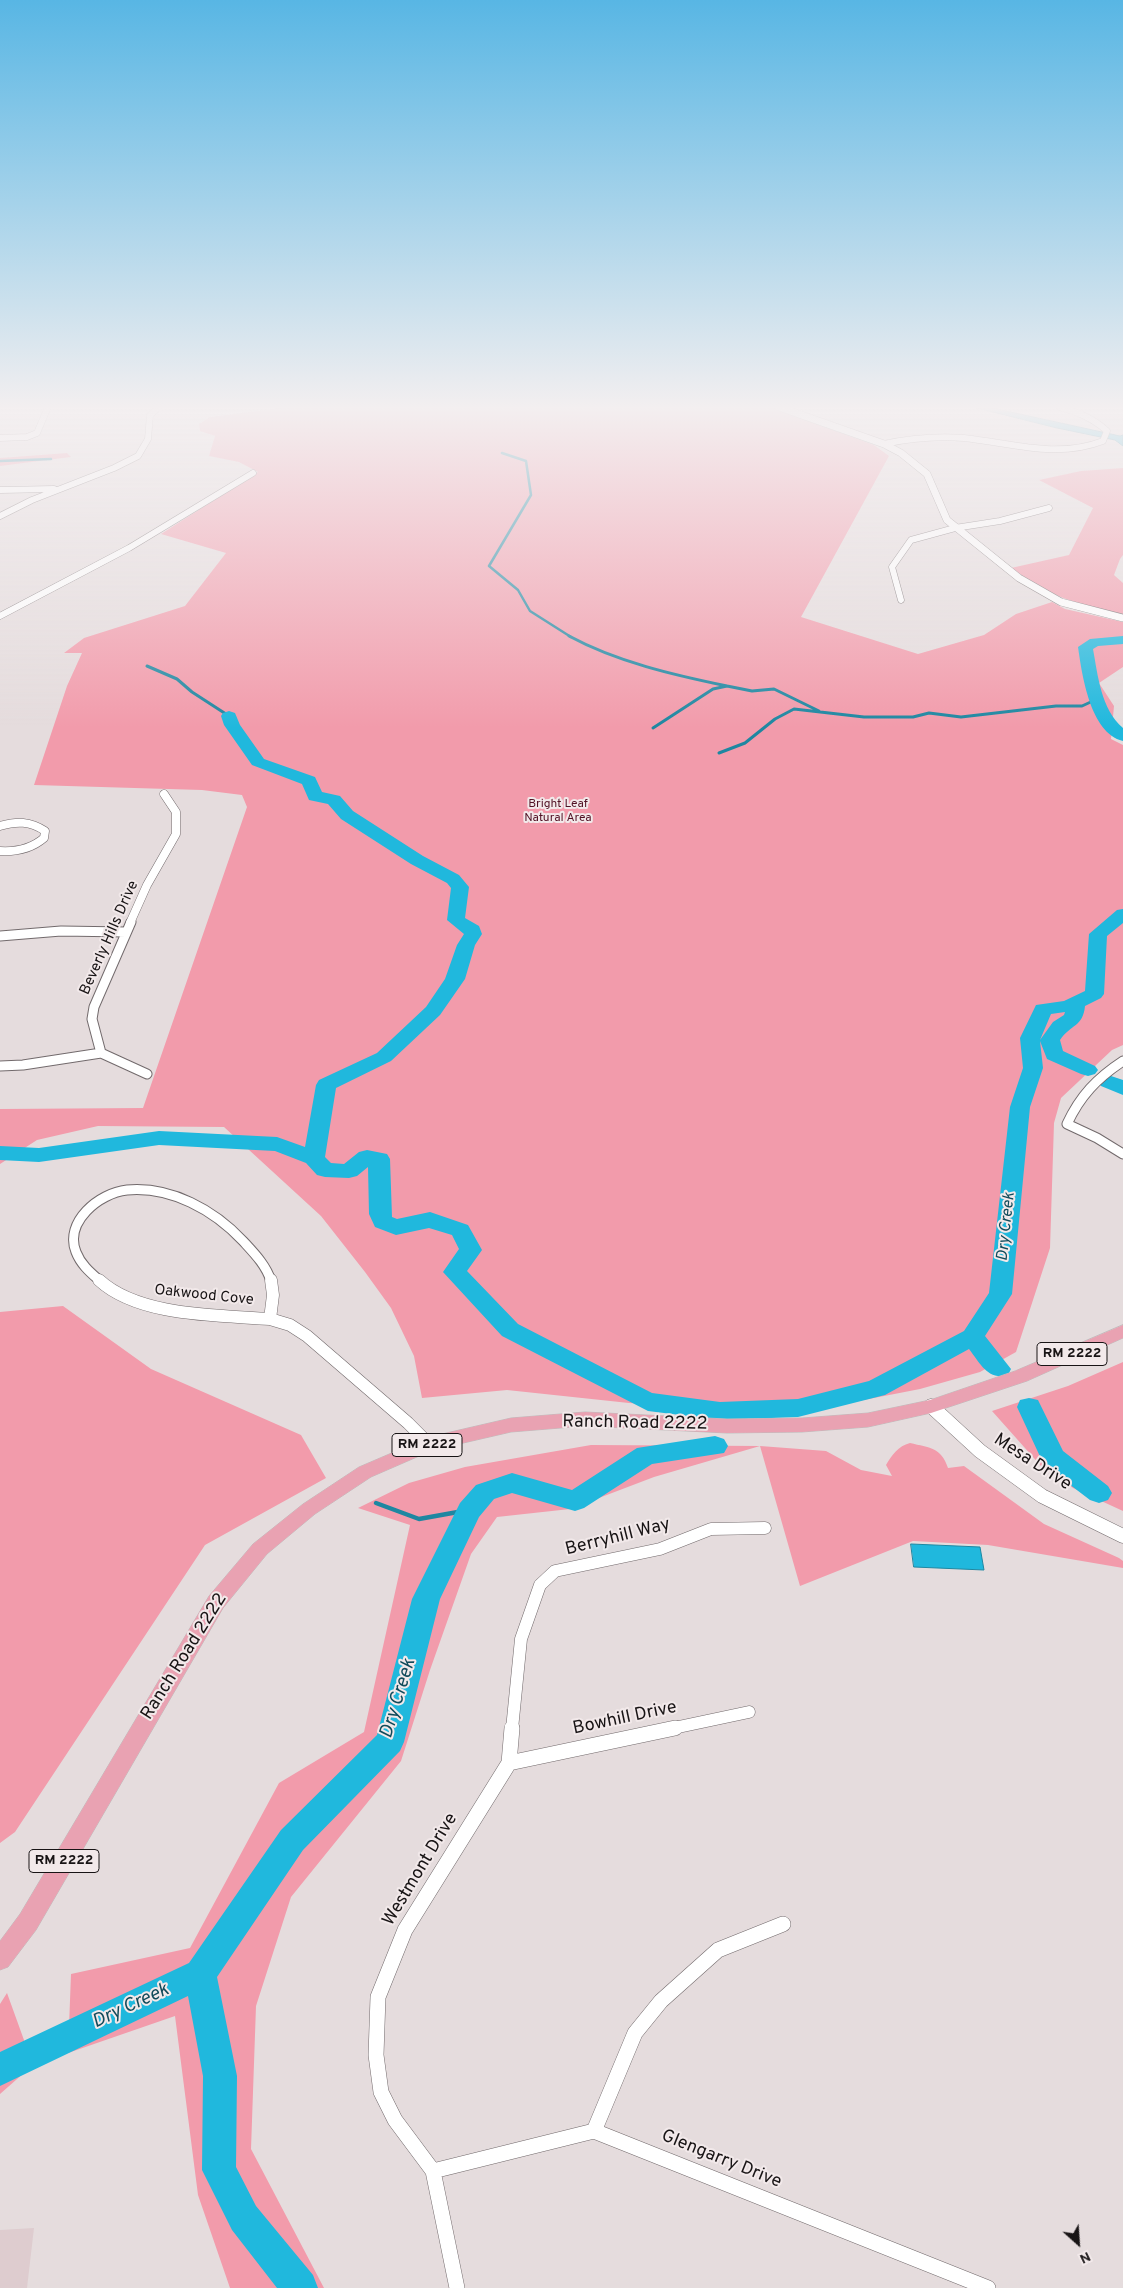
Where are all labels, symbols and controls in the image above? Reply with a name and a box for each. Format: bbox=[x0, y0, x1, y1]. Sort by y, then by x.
park label: Bright Leaf Natural Area bbox=[524, 798, 592, 826]
street label: Beverly Hills Drive bbox=[77, 878, 143, 998]
water label: Dry Creek bbox=[994, 1192, 1020, 1262]
street label: Oakwood Cove bbox=[153, 1282, 255, 1310]
road number: RM 2222 bbox=[1037, 1342, 1107, 1366]
street label: Ranch Road 2222 bbox=[562, 1412, 708, 1436]
street label: Mesa Drive bbox=[989, 1430, 1075, 1496]
road number: RM 2222 bbox=[392, 1434, 462, 1456]
street label: Berryhill Way bbox=[563, 1515, 673, 1561]
street label: Ranch Road 2222 bbox=[137, 1590, 233, 1724]
water label: Dry Creek bbox=[376, 1657, 422, 1741]
street label: Bowhill Drive bbox=[571, 1697, 679, 1741]
street label: Westmont Drive bbox=[379, 1810, 463, 1930]
road number: RM 2222 bbox=[29, 1850, 99, 1872]
water label: Dry Creek bbox=[89, 1979, 173, 2035]
street label: Glengarry Drive bbox=[658, 2126, 784, 2194]
north arrow bbox=[1053, 2218, 1103, 2268]
text: N bbox=[1077, 2247, 1093, 2267]

